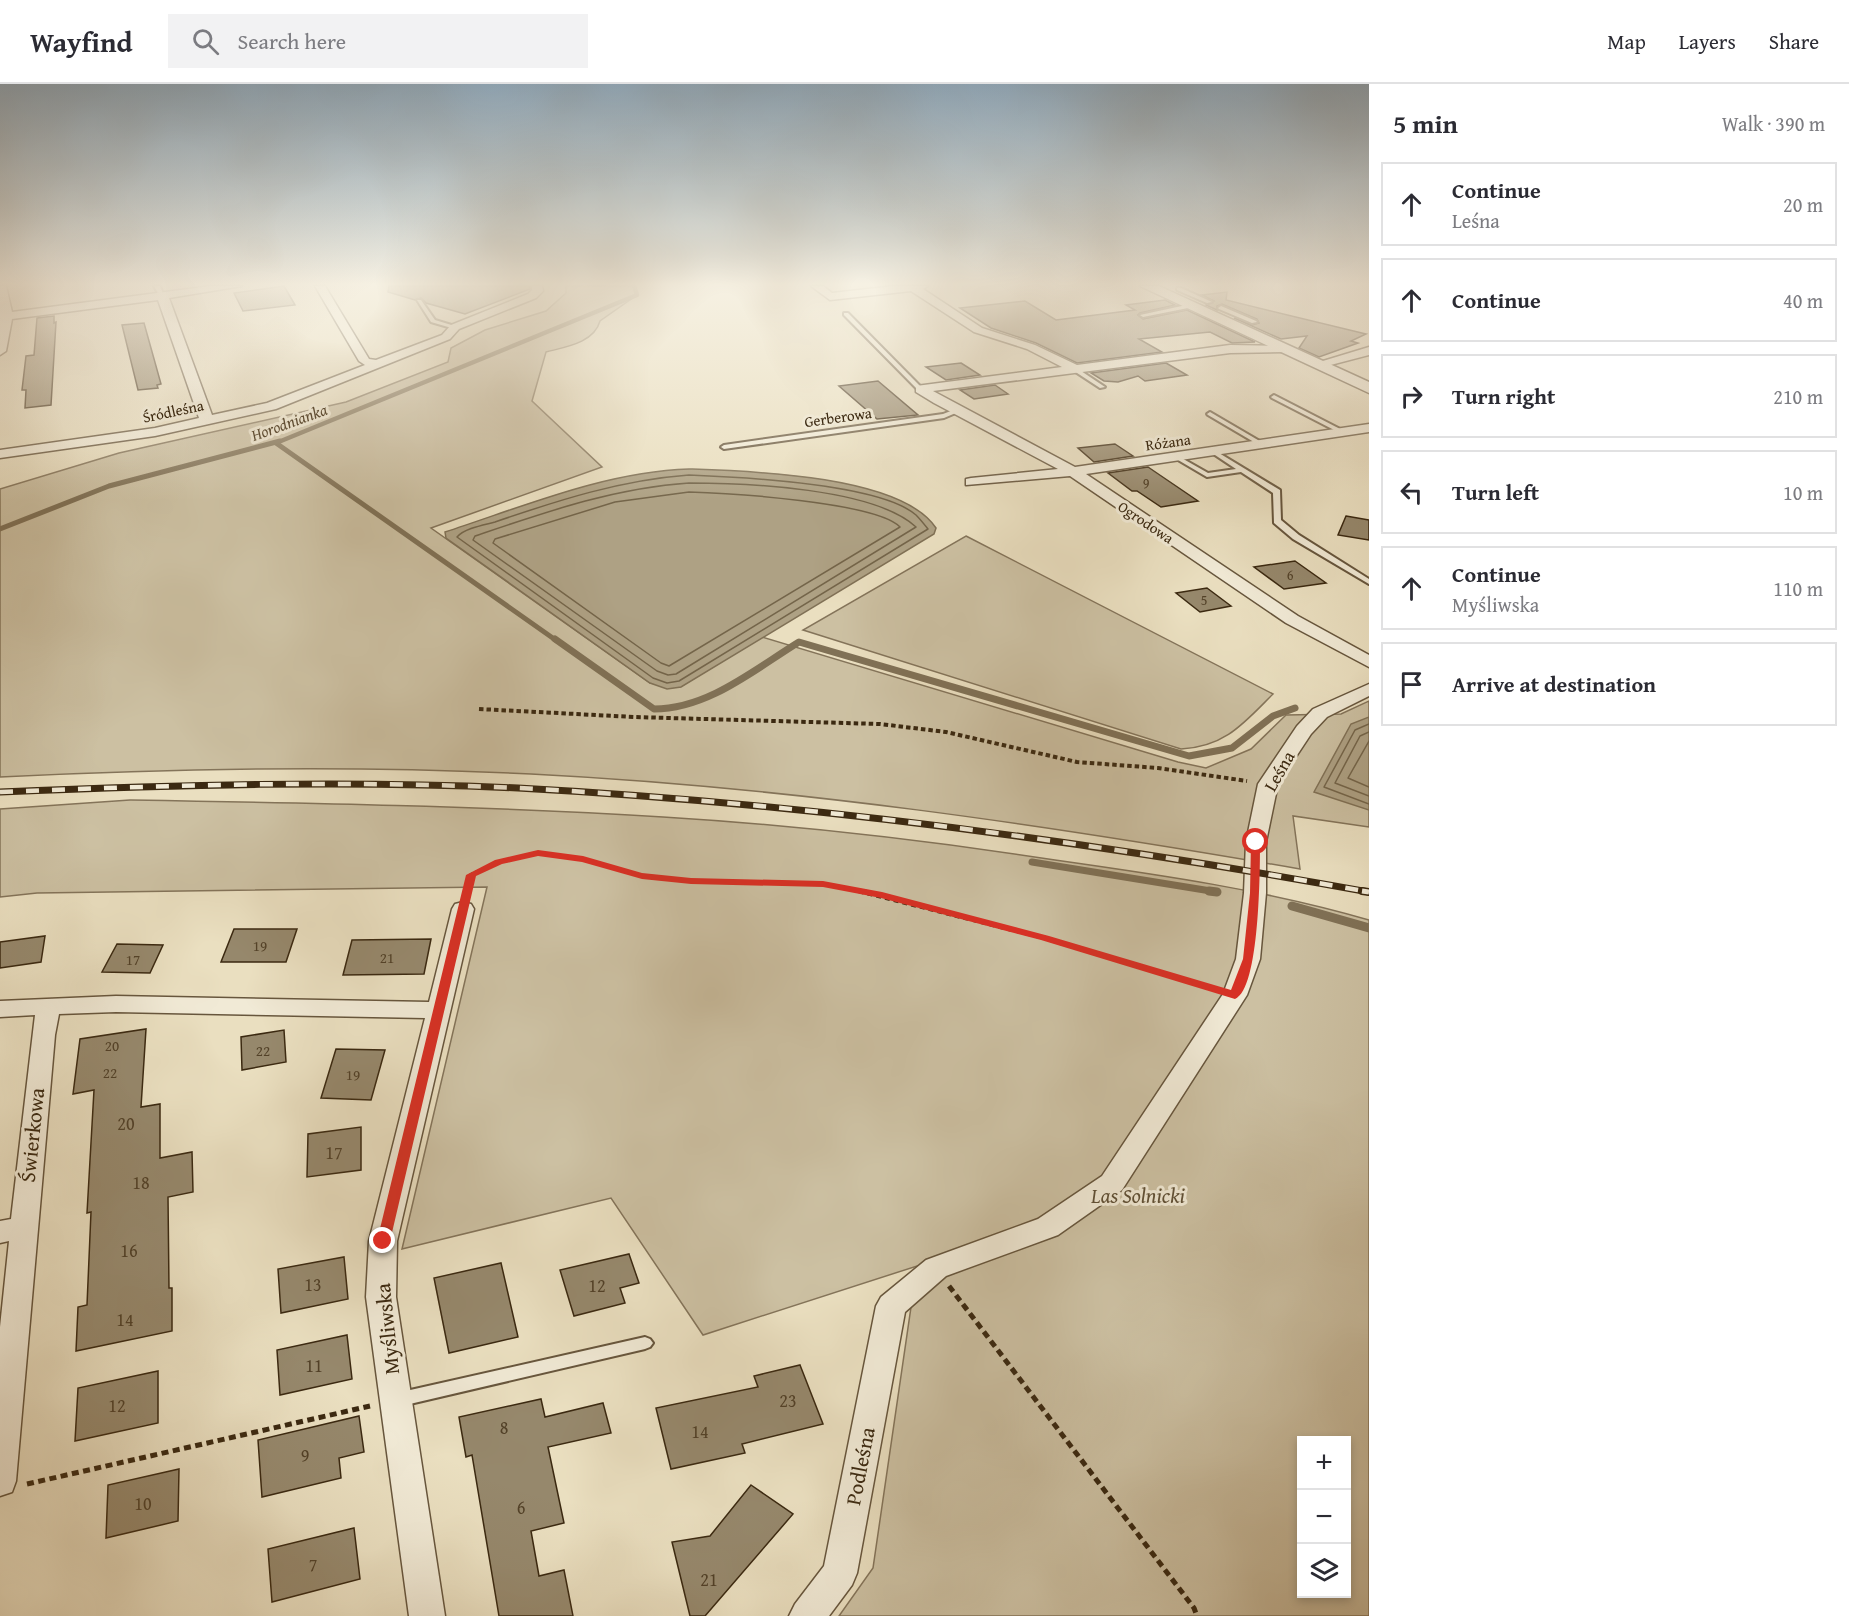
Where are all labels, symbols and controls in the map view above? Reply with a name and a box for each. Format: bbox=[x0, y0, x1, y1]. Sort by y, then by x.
search box bbox=[168, 14, 588, 68]
text: Wayfind bbox=[30, 21, 132, 62]
icon: search bbox=[189, 25, 222, 58]
text: Search here bbox=[237, 25, 346, 57]
text: Map bbox=[1607, 26, 1646, 57]
text: Layers bbox=[1679, 26, 1736, 57]
text: Share bbox=[1769, 26, 1819, 57]
text: 5 min bbox=[1393, 104, 1458, 143]
text: Walk · 390 m bbox=[1722, 109, 1825, 138]
text: Continue bbox=[1452, 174, 1541, 206]
icon: ahead bbox=[1395, 188, 1428, 221]
text: 20 m bbox=[1783, 190, 1823, 219]
text: Leśna bbox=[1452, 206, 1500, 235]
icon: ahead bbox=[1395, 284, 1428, 317]
text: Continue bbox=[1452, 284, 1541, 316]
text: 40 m bbox=[1783, 286, 1823, 315]
icon: right bbox=[1395, 380, 1428, 413]
text: Turn right bbox=[1452, 380, 1555, 412]
text: 210 m bbox=[1773, 382, 1823, 411]
street label: Śródleśna bbox=[141, 394, 205, 428]
water label: Horodnianka bbox=[247, 397, 331, 447]
street label: Gerberowa bbox=[803, 402, 873, 432]
street label: Różana bbox=[1144, 428, 1192, 456]
house number: 9 bbox=[1143, 473, 1150, 493]
icon: left bbox=[1395, 476, 1428, 509]
text: Turn left bbox=[1452, 476, 1539, 508]
text: 10 m bbox=[1783, 478, 1823, 507]
street label: Ogrodowa bbox=[1114, 496, 1178, 548]
text: Continue bbox=[1452, 558, 1541, 590]
house number: 6 bbox=[1287, 565, 1294, 585]
icon: ahead bbox=[1395, 572, 1428, 605]
text: 110 m bbox=[1773, 574, 1823, 603]
house number: 5 bbox=[1201, 590, 1207, 610]
text: Myśliwska bbox=[1452, 590, 1539, 619]
icon: arrive bbox=[1395, 668, 1428, 701]
text: Arrive at destination bbox=[1452, 668, 1656, 700]
street label: Leśna bbox=[1257, 745, 1302, 796]
route start bbox=[1242, 828, 1268, 854]
house number: 19 bbox=[253, 935, 267, 956]
house number: 21 bbox=[380, 947, 394, 968]
house number: 17 bbox=[126, 949, 140, 970]
house number: 20 bbox=[105, 1035, 119, 1056]
house number: 22 bbox=[256, 1040, 270, 1061]
house number: 22 bbox=[103, 1062, 117, 1083]
house number: 19 bbox=[346, 1064, 360, 1085]
street label: Świerkowa bbox=[12, 1086, 52, 1184]
house number: 20 bbox=[117, 1110, 135, 1137]
house number: 17 bbox=[325, 1139, 343, 1166]
house number: 18 bbox=[132, 1169, 150, 1196]
park label: Las Solnicki bbox=[1090, 1180, 1186, 1211]
route end bbox=[369, 1227, 395, 1253]
house number: 16 bbox=[120, 1237, 138, 1264]
house number: 13 bbox=[304, 1271, 322, 1298]
house number: 12 bbox=[588, 1272, 606, 1299]
street label: Myśliwska bbox=[367, 1282, 407, 1376]
house number: 14 bbox=[116, 1306, 134, 1333]
house number: 11 bbox=[305, 1352, 323, 1379]
house number: 23 bbox=[779, 1387, 797, 1414]
house number: 12 bbox=[108, 1392, 126, 1419]
house number: 8 bbox=[500, 1414, 508, 1441]
house number: 14 bbox=[691, 1418, 709, 1445]
street label: Podleśna bbox=[837, 1424, 883, 1508]
map controls bbox=[1297, 1436, 1351, 1598]
button: + bbox=[1297, 1436, 1351, 1490]
house number: 9 bbox=[301, 1442, 309, 1469]
house number: 10 bbox=[134, 1490, 152, 1517]
button: − bbox=[1297, 1490, 1351, 1544]
house number: 6 bbox=[517, 1494, 525, 1521]
button: layers bbox=[1297, 1544, 1351, 1598]
house number: 7 bbox=[309, 1551, 317, 1578]
house number: 21 bbox=[700, 1566, 718, 1593]

